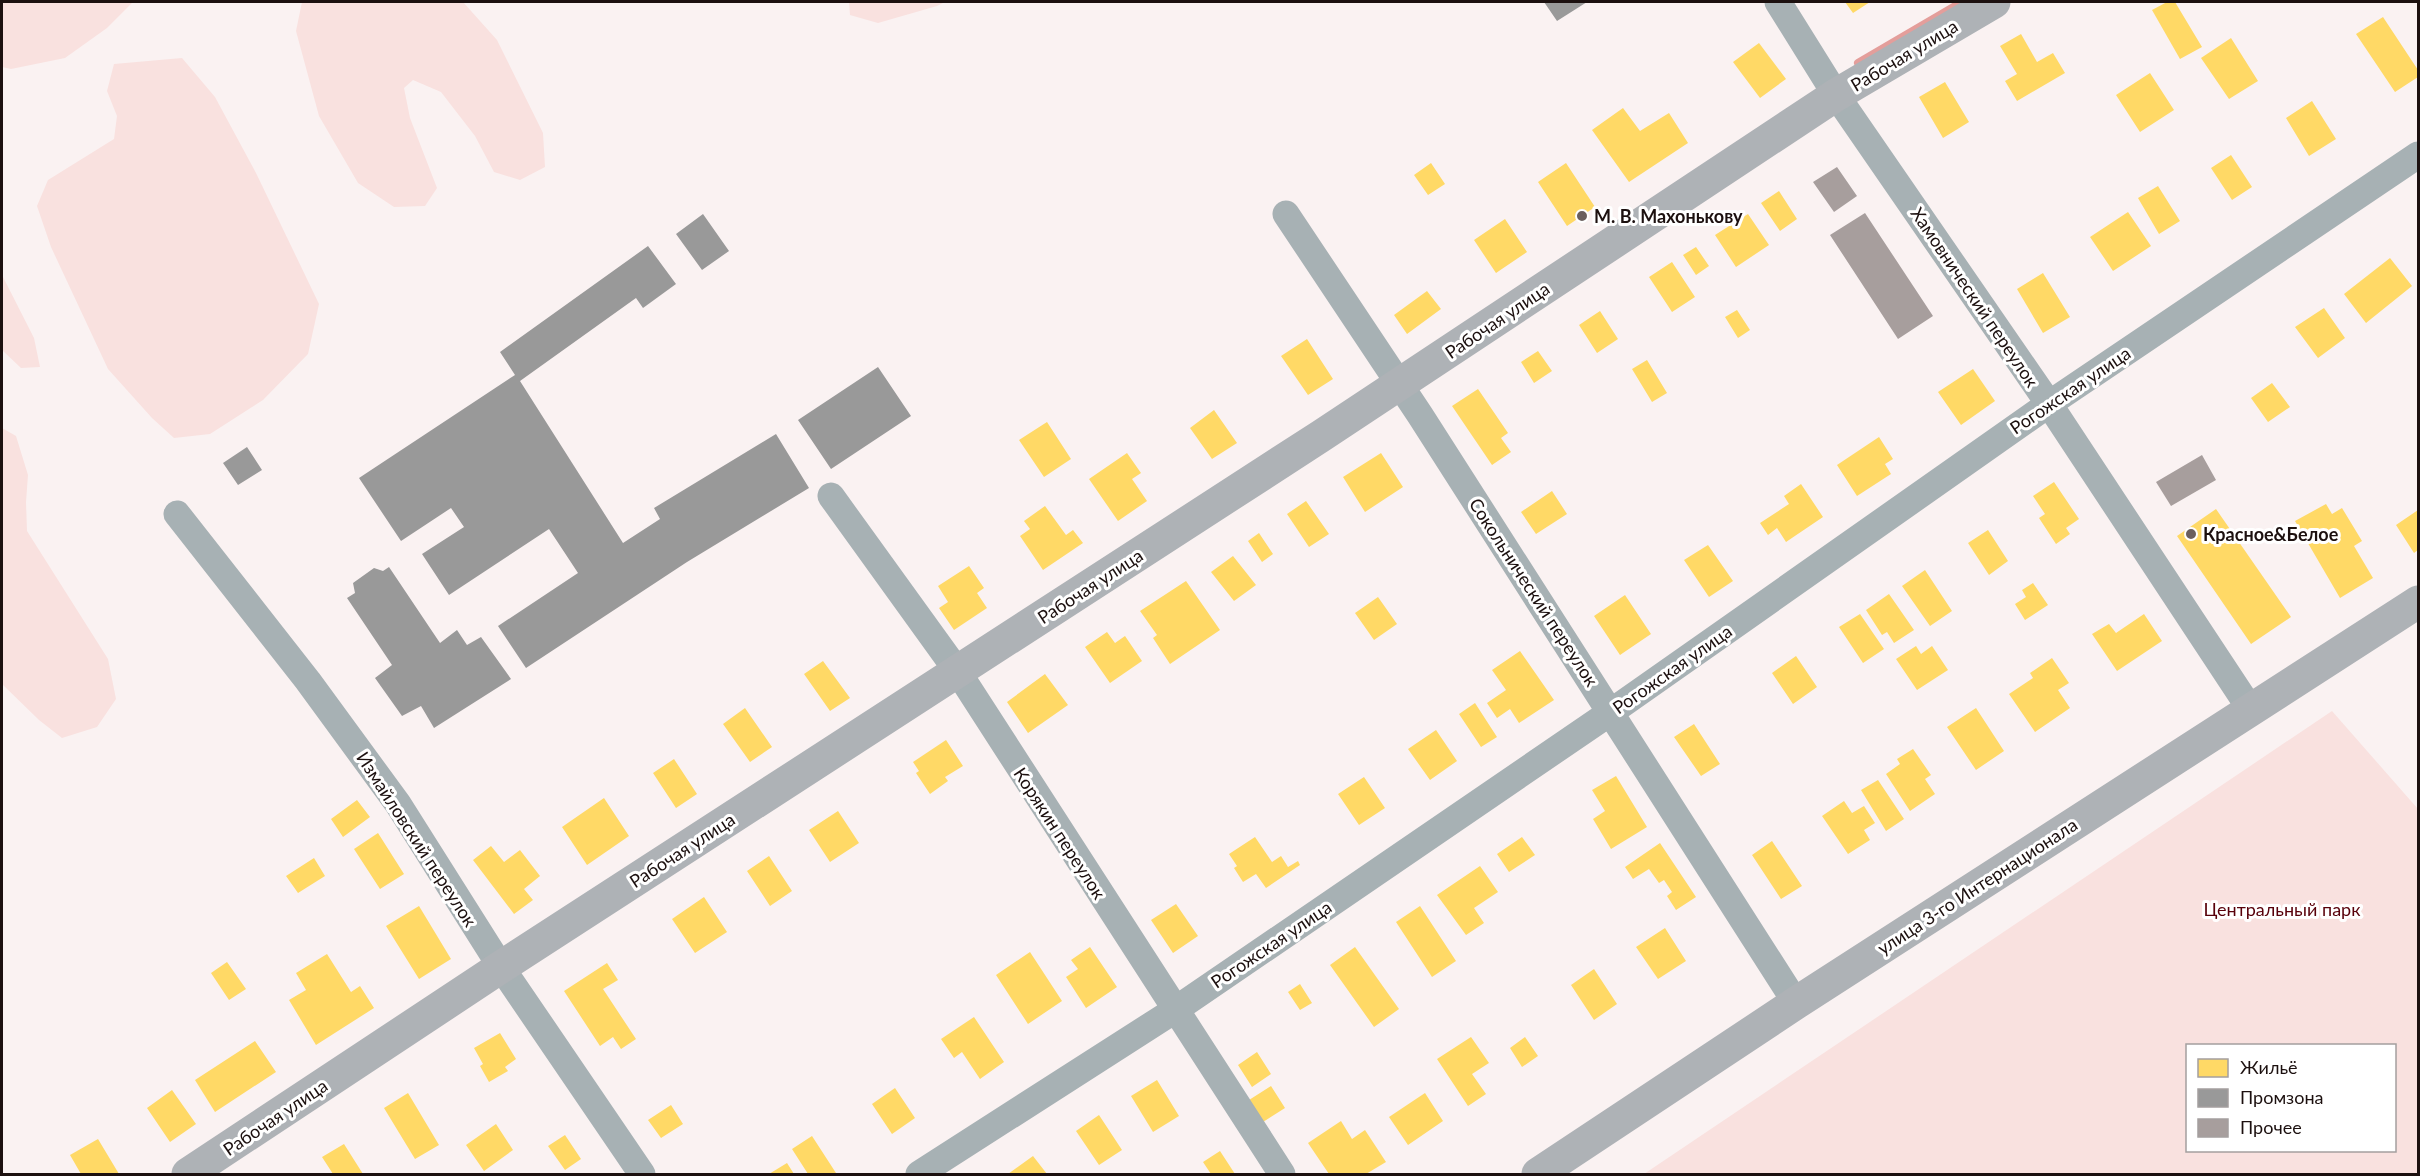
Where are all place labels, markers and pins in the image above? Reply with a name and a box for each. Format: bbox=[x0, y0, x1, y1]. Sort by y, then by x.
place label: М. В. Махонькову bbox=[1594, 205, 1743, 227]
marker: М. В. Махонькову bbox=[1575, 209, 1589, 223]
place label: Красное&Белое bbox=[2203, 523, 2339, 545]
marker: Красное&Белое bbox=[2184, 527, 2198, 541]

